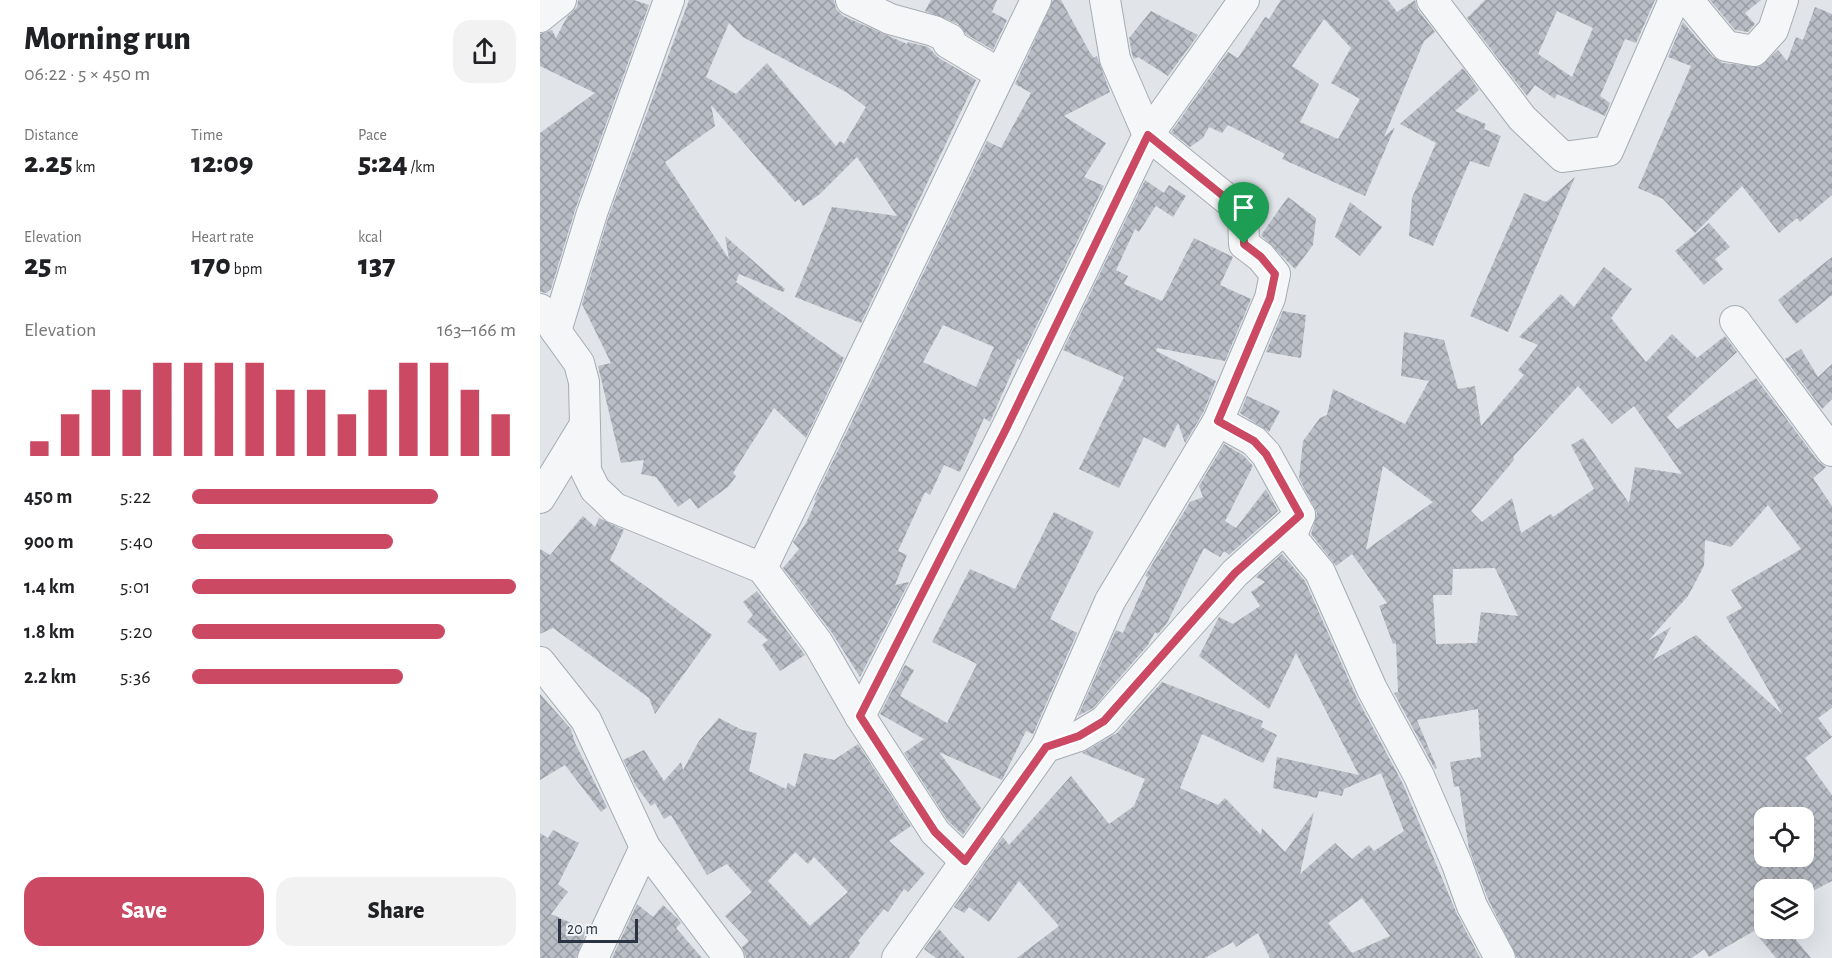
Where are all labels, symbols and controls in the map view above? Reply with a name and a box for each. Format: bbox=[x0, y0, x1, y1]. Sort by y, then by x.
button: share bbox=[453, 20, 516, 83]
text: Morning run bbox=[24, 23, 191, 56]
text: 06:22 · 5 × 450 m bbox=[24, 64, 150, 84]
text: Distance bbox=[24, 127, 78, 143]
text: Time bbox=[191, 127, 223, 143]
text: Pace bbox=[358, 127, 387, 143]
text: 2.25 bbox=[24, 148, 73, 178]
text: 12:09 bbox=[191, 148, 253, 178]
text: 5:24 bbox=[358, 148, 408, 178]
text: km bbox=[73, 159, 95, 175]
text: /km bbox=[408, 159, 435, 175]
pin bbox=[1218, 182, 1269, 244]
icon: arrive bbox=[1227, 191, 1260, 224]
text: Elevation bbox=[24, 229, 82, 245]
text: Heart rate bbox=[191, 229, 254, 245]
text: kcal bbox=[358, 229, 382, 245]
text: 25 bbox=[24, 250, 52, 280]
text: 170 bbox=[191, 250, 231, 280]
text: 137 bbox=[358, 250, 395, 280]
text: m bbox=[52, 261, 67, 277]
text: bpm bbox=[231, 261, 262, 277]
text: Elevation bbox=[24, 320, 96, 340]
text: 163–166 m bbox=[437, 320, 516, 340]
text: 450 m bbox=[24, 487, 72, 507]
text: 5:22 bbox=[120, 487, 151, 507]
text: 900 m bbox=[24, 532, 74, 552]
text: 5:40 bbox=[120, 532, 153, 552]
text: 1.4 km bbox=[24, 577, 75, 597]
text: 5:01 bbox=[120, 577, 150, 597]
text: 1.8 km bbox=[24, 622, 75, 642]
text: 5:20 bbox=[120, 622, 153, 642]
text: 2.2 km bbox=[24, 667, 76, 687]
text: 5:36 bbox=[120, 667, 151, 687]
map controls bbox=[1754, 807, 1814, 939]
button: locate bbox=[1754, 807, 1814, 867]
button: Save bbox=[24, 877, 264, 946]
button: Share bbox=[276, 877, 516, 946]
button: layers bbox=[1754, 879, 1814, 939]
scale bar bbox=[558, 916, 638, 944]
text: 20 m bbox=[567, 921, 598, 937]

